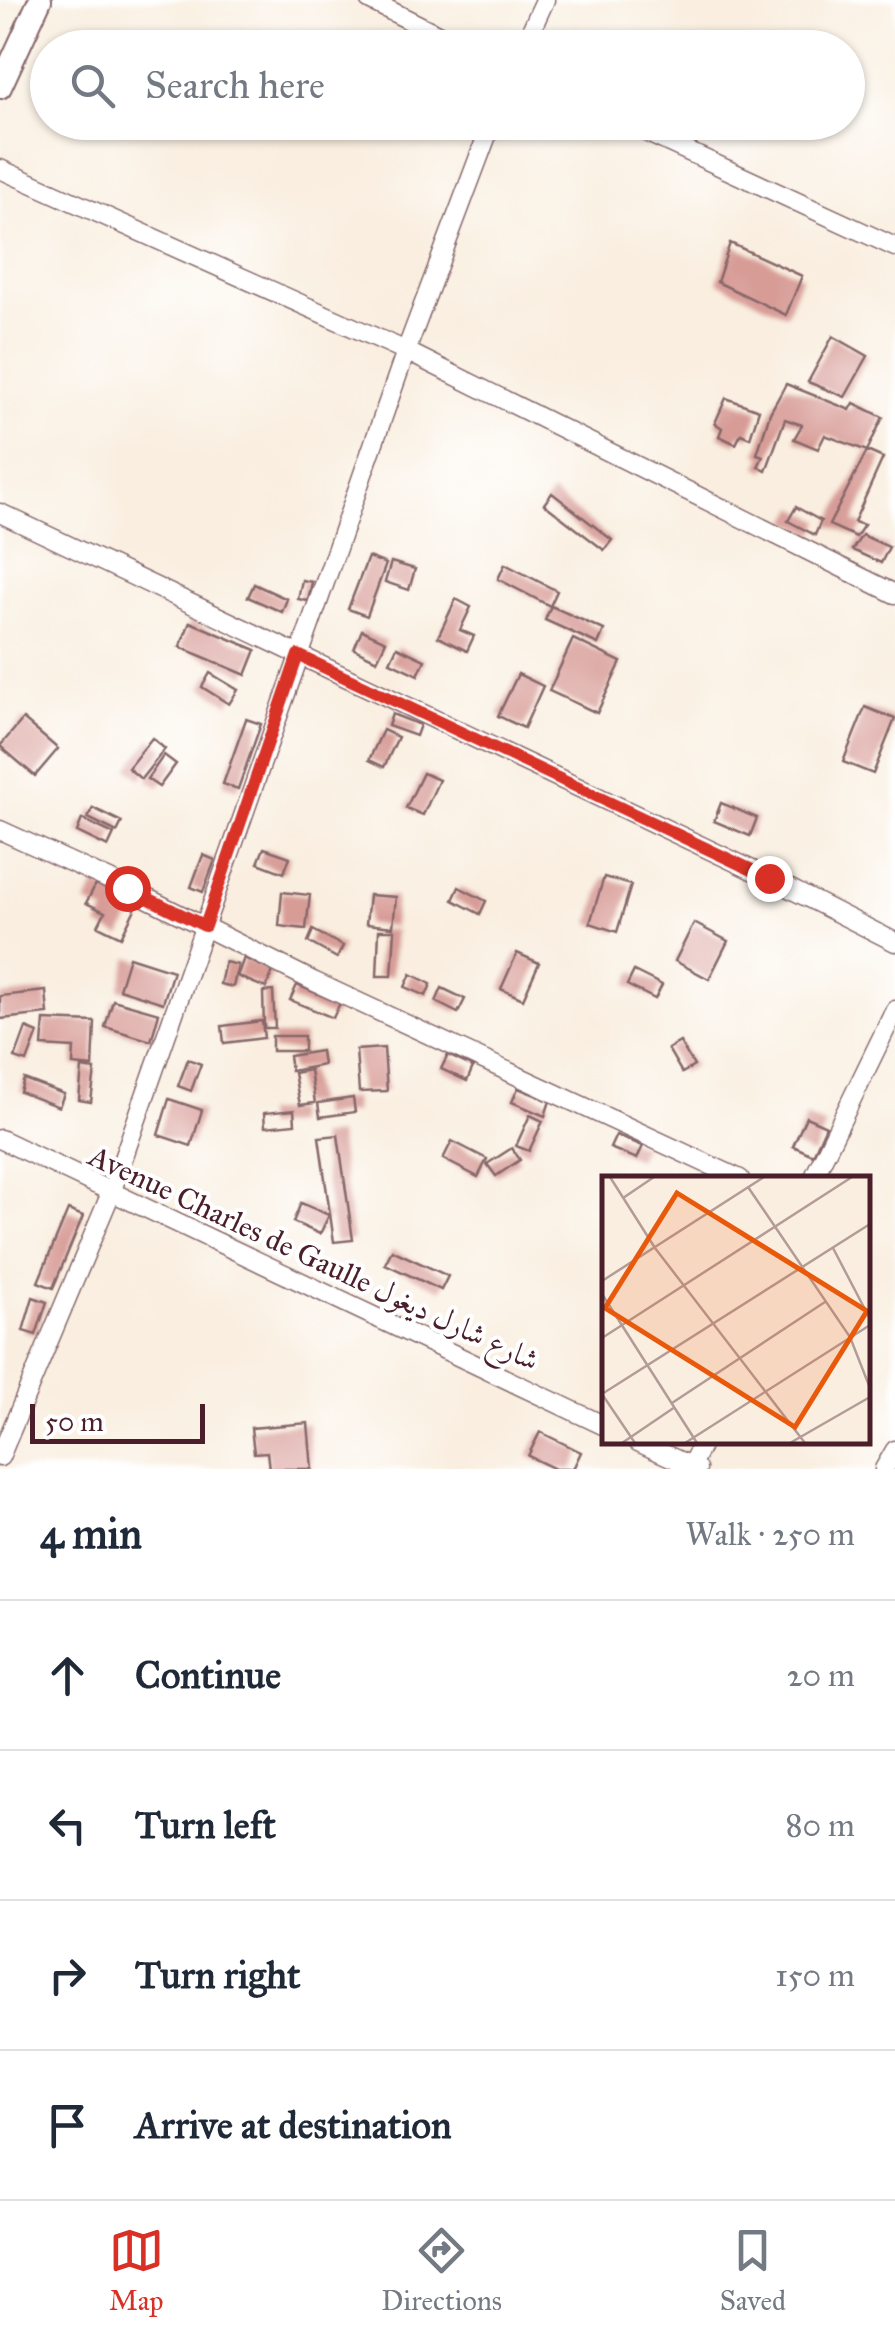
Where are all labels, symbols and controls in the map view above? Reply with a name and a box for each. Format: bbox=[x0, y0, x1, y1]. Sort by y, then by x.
search box bbox=[30, 30, 865, 140]
icon: search bbox=[65, 58, 120, 113]
text: Search here bbox=[145, 62, 325, 108]
route end bbox=[747, 856, 793, 902]
route start bbox=[105, 866, 151, 912]
street label: Avenue Charles de Gaulle شارع شارل ديغول bbox=[78, 1137, 545, 1385]
inset map bbox=[602, 1176, 870, 1444]
scale bar bbox=[30, 1399, 205, 1444]
text: 50 m bbox=[45, 1404, 104, 1439]
text: 4 min bbox=[40, 1508, 142, 1560]
text: Walk · 250 m bbox=[686, 1515, 855, 1554]
icon: ahead bbox=[40, 1648, 95, 1703]
text: Continue bbox=[135, 1652, 281, 1698]
text: 20 m bbox=[787, 1656, 855, 1695]
icon: left bbox=[40, 1798, 95, 1853]
text: Turn left bbox=[135, 1802, 276, 1848]
text: 80 m bbox=[786, 1806, 855, 1845]
icon: right bbox=[40, 1948, 95, 2003]
text: Turn right bbox=[135, 1952, 301, 1998]
text: 150 m bbox=[775, 1956, 855, 1995]
icon: arrive bbox=[40, 2098, 95, 2153]
text: Arrive at destination bbox=[135, 2102, 452, 2148]
tab: Map bbox=[109, 2223, 164, 2318]
tab: Directions bbox=[381, 2223, 502, 2318]
tab: Saved bbox=[720, 2223, 786, 2318]

